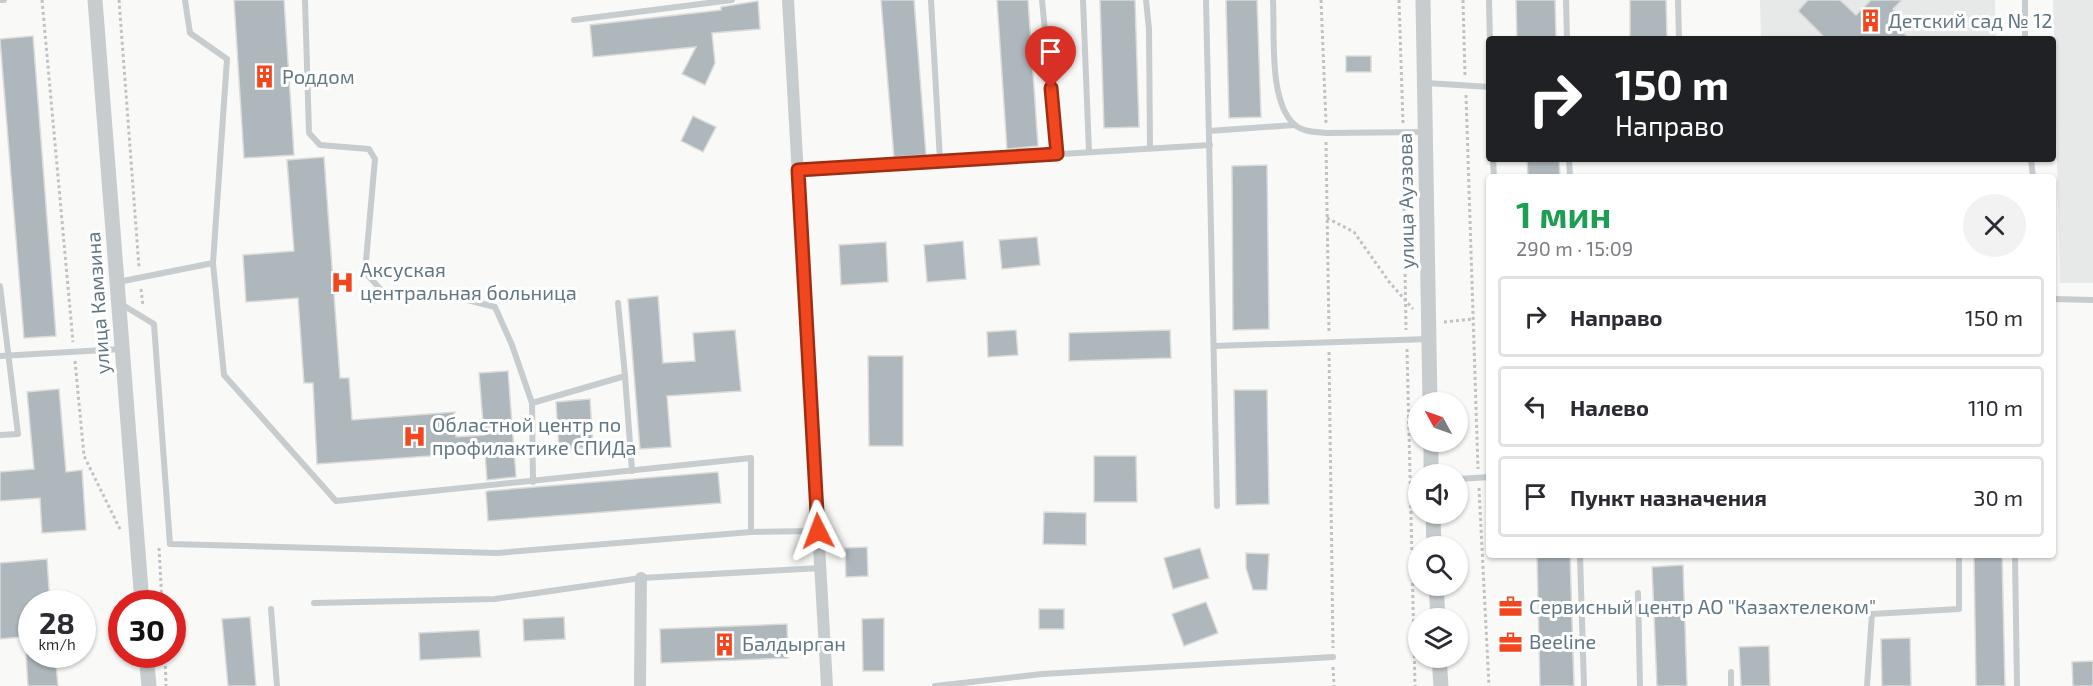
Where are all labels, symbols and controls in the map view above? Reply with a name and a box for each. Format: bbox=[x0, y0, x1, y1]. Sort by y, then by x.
building icon: Детский сад № 12 bbox=[1857, 8, 1883, 34]
place label: Детский сад № 12 bbox=[1888, 8, 2053, 32]
pin bbox=[1025, 26, 1076, 88]
icon: arrive bbox=[1034, 35, 1067, 68]
text: 150 m bbox=[1615, 58, 1729, 108]
icon: right bbox=[1516, 60, 1594, 138]
building icon: Роддом bbox=[251, 64, 277, 90]
place label: Роддом bbox=[282, 64, 355, 88]
text: Направо bbox=[1615, 109, 1724, 141]
street label: улица Ауэзова bbox=[1392, 133, 1419, 269]
text: 1 мин bbox=[1516, 192, 1611, 235]
button: close bbox=[1963, 194, 2026, 257]
street label: улица Камзина bbox=[80, 231, 115, 375]
text: 290 m · 15:09 bbox=[1516, 236, 1633, 260]
place label: Аксуская центральная больница bbox=[360, 257, 577, 304]
hospital icon: Аксуская центральная больница bbox=[329, 269, 355, 295]
icon: right bbox=[1519, 300, 1552, 333]
text: Направо bbox=[1570, 304, 1663, 330]
text: 150 m bbox=[1965, 304, 2023, 330]
icon: left bbox=[1519, 390, 1552, 423]
north arrow bbox=[1408, 392, 1468, 452]
map controls bbox=[1408, 392, 1468, 668]
text: Налево bbox=[1570, 394, 1649, 420]
text: 110 m bbox=[1968, 394, 2023, 420]
place label: Областной центр по профилактике СПИДа bbox=[432, 412, 637, 459]
hospital icon: Областной центр по профилактике СПИДа bbox=[401, 424, 427, 450]
button: sound bbox=[1408, 464, 1468, 524]
icon: arrive bbox=[1519, 480, 1552, 513]
text: Пункт назначения bbox=[1570, 484, 1767, 510]
text: 30 m bbox=[1973, 484, 2023, 510]
position arrow bbox=[786, 499, 850, 563]
button: search bbox=[1408, 536, 1468, 596]
speed limit sign: 30 bbox=[108, 590, 186, 668]
office icon: Сервисный центр АО "Казахтелеком" bbox=[1498, 594, 1524, 620]
place label: Сервисный центр АО "Казахтелеком" bbox=[1529, 594, 1876, 618]
text: 28 bbox=[39, 604, 75, 640]
button: layers bbox=[1408, 608, 1468, 668]
office icon: Beeline bbox=[1498, 629, 1524, 655]
place label: Beeline bbox=[1529, 629, 1596, 653]
building icon: Балдырган bbox=[711, 631, 737, 657]
place label: Балдырган bbox=[742, 631, 846, 655]
text: km/h bbox=[38, 635, 76, 653]

